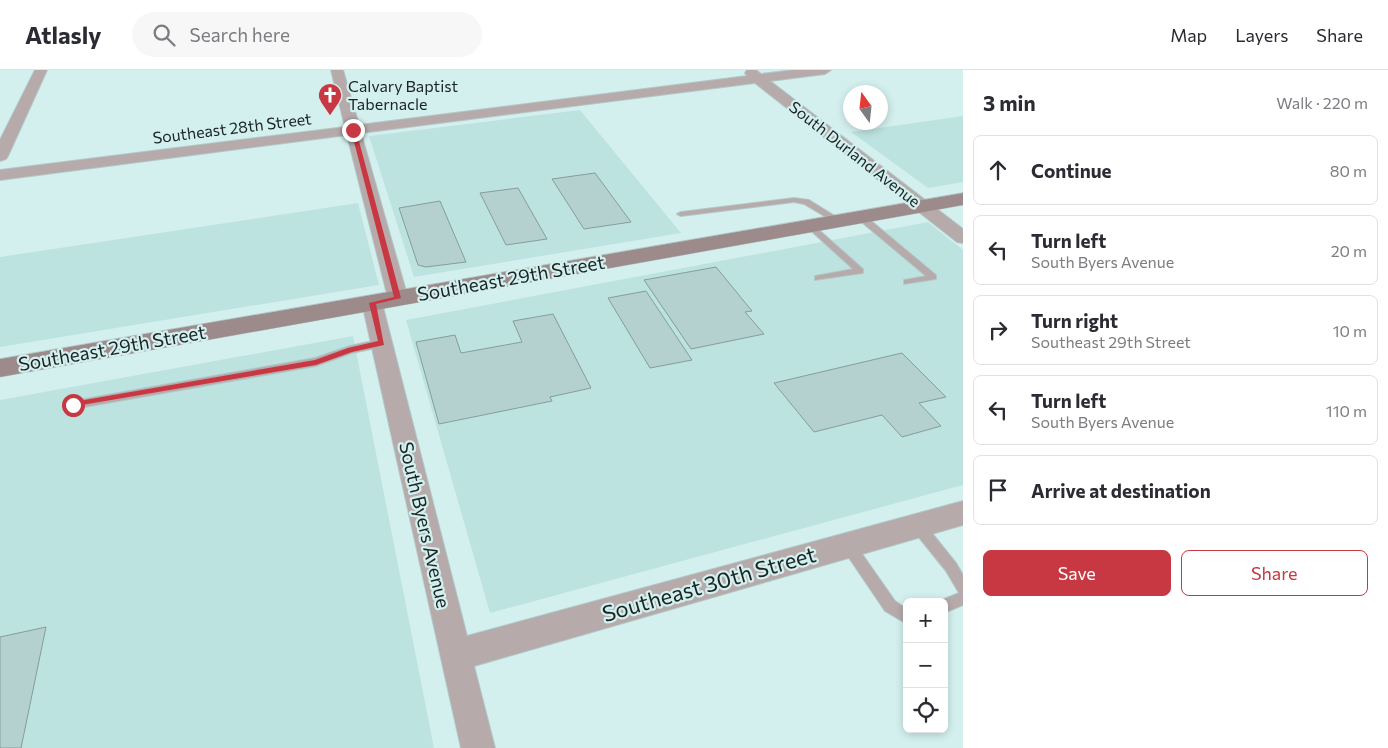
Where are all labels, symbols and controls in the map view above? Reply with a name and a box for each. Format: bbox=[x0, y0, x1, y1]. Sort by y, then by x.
search box bbox=[132, 12, 482, 57]
text: Atlasly bbox=[25, 20, 102, 49]
icon: search bbox=[150, 21, 178, 49]
text: Search here bbox=[190, 23, 290, 46]
text: Map bbox=[1170, 24, 1207, 46]
text: Layers bbox=[1235, 24, 1288, 46]
text: Share bbox=[1316, 24, 1363, 46]
place label: Calvary Baptist Tabernacle bbox=[348, 76, 458, 113]
church icon: Calvary Baptist Tabernacle bbox=[317, 82, 343, 116]
north arrow bbox=[843, 85, 888, 130]
text: 3 min bbox=[983, 90, 1036, 115]
text: Walk · 220 m bbox=[1276, 93, 1368, 112]
street label: South Durland Avenue bbox=[786, 97, 925, 211]
street label: Southeast 28th Street bbox=[151, 108, 313, 147]
route end bbox=[342, 119, 365, 142]
icon: ahead bbox=[984, 156, 1012, 184]
text: Continue bbox=[1031, 159, 1111, 182]
text: 80 m bbox=[1330, 161, 1367, 180]
text: Turn left bbox=[1031, 229, 1106, 252]
icon: left bbox=[984, 236, 1012, 264]
text: 20 m bbox=[1331, 241, 1367, 260]
street label: Southeast 29th Street bbox=[415, 250, 607, 305]
text: South Byers Avenue bbox=[1031, 252, 1174, 271]
text: Turn right bbox=[1031, 309, 1118, 332]
icon: right bbox=[984, 316, 1012, 344]
street label: Southeast 29th Street bbox=[16, 320, 208, 375]
text: 10 m bbox=[1333, 321, 1367, 340]
text: Southeast 29th Street bbox=[1031, 332, 1191, 351]
text: Turn left bbox=[1031, 389, 1106, 412]
route start bbox=[62, 394, 85, 417]
icon: left bbox=[984, 396, 1012, 424]
text: 110 m bbox=[1326, 401, 1367, 420]
text: South Byers Avenue bbox=[1031, 412, 1174, 431]
street label: South Byers Avenue bbox=[395, 439, 456, 610]
icon: arrive bbox=[984, 476, 1012, 504]
text: Arrive at destination bbox=[1031, 479, 1211, 502]
street label: Southeast 30th Street bbox=[599, 540, 819, 627]
button: Save bbox=[983, 550, 1171, 596]
button: Share bbox=[1181, 550, 1368, 596]
map controls bbox=[903, 598, 948, 733]
button: + bbox=[903, 598, 948, 643]
button: − bbox=[903, 643, 948, 688]
button: locate bbox=[903, 688, 948, 733]

